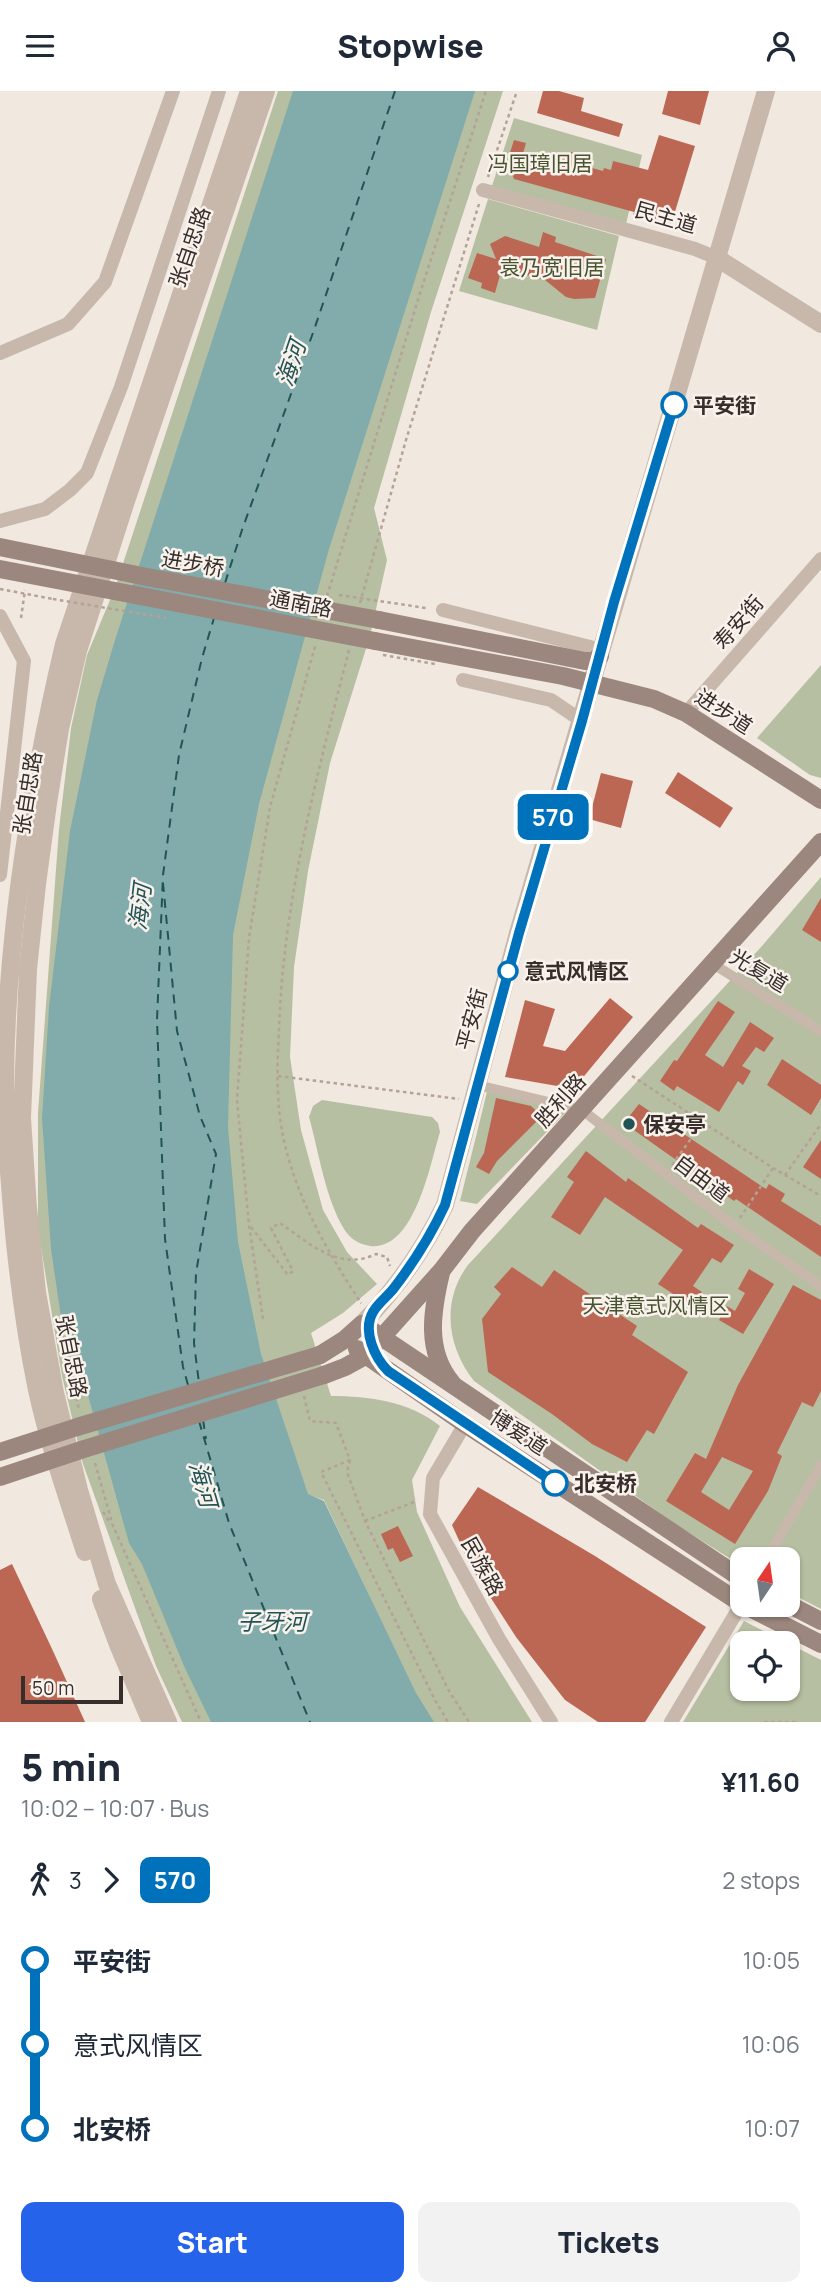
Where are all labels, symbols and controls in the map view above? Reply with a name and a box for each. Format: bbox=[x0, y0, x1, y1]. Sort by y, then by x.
text: Stopwise bbox=[337, 24, 484, 68]
icon: menu bbox=[21, 27, 59, 65]
icon: person bbox=[762, 27, 800, 65]
park label: 冯国璋旧居 bbox=[488, 149, 593, 177]
street label: 民主道 bbox=[632, 195, 700, 239]
street label: 张自忠路 bbox=[162, 203, 216, 291]
park label: 袁乃宽旧居 bbox=[500, 253, 605, 281]
water label: 海河 bbox=[267, 332, 314, 390]
place label: 平安街 bbox=[693, 391, 756, 419]
marker: 平安街 bbox=[661, 392, 687, 418]
street label: 进步桥 bbox=[160, 544, 226, 582]
street label: 通南路 bbox=[267, 583, 335, 623]
street label: 寿安街 bbox=[707, 589, 769, 655]
street label: 进步道 bbox=[690, 682, 758, 740]
street label: 张自忠路 bbox=[7, 749, 47, 837]
line badge: 570 bbox=[513, 794, 593, 840]
text: 570 bbox=[532, 800, 574, 833]
water label: 海河 bbox=[120, 878, 158, 932]
street label: 光复道 bbox=[725, 942, 793, 998]
place label: 意式风情区 bbox=[524, 957, 629, 985]
marker: 意式风情区 bbox=[498, 961, 518, 981]
street label: 平安街 bbox=[449, 985, 493, 1053]
street label: 胜利路 bbox=[529, 1067, 591, 1133]
place label: 保安亭 bbox=[643, 1110, 706, 1138]
marker: 保安亭 bbox=[621, 1116, 637, 1132]
street label: 自由道 bbox=[668, 1148, 736, 1208]
park label: 天津意式风情区 bbox=[583, 1291, 730, 1319]
street label: 张自忠路 bbox=[50, 1312, 94, 1400]
street label: 博爱道 bbox=[485, 1403, 553, 1461]
water label: 海河 bbox=[182, 1457, 227, 1514]
place label: 北安桥 bbox=[574, 1469, 637, 1497]
marker: 北安桥 bbox=[542, 1470, 568, 1496]
street label: 民族路 bbox=[455, 1532, 511, 1600]
north arrow bbox=[730, 1547, 800, 1617]
map controls bbox=[730, 1547, 800, 1701]
water label: 子牙河 bbox=[238, 1605, 311, 1637]
button: locate bbox=[730, 1631, 800, 1701]
scale bar bbox=[21, 1673, 122, 1705]
text: 50 m bbox=[32, 1675, 74, 1701]
text: 5 min bbox=[21, 1740, 121, 1792]
text: ¥11.60 bbox=[721, 1764, 800, 1800]
text: 10:02 – 10:07 · Bus bbox=[21, 1792, 209, 1824]
icon: walk bbox=[21, 1861, 59, 1899]
icon: forward bbox=[92, 1861, 130, 1899]
text: 570 bbox=[154, 1863, 196, 1896]
text: 3 bbox=[69, 1864, 82, 1896]
text: 2 stops bbox=[722, 1864, 800, 1896]
text: 平安街 bbox=[73, 1943, 151, 1979]
text: 10:05 bbox=[743, 1944, 800, 1976]
text: 意式风情区 bbox=[73, 2027, 203, 2063]
text: 10:06 bbox=[742, 2028, 800, 2060]
text: 北安桥 bbox=[73, 2111, 151, 2147]
text: 10:07 bbox=[745, 2112, 800, 2144]
button: Start bbox=[21, 2202, 404, 2282]
button: Tickets bbox=[418, 2202, 800, 2282]

